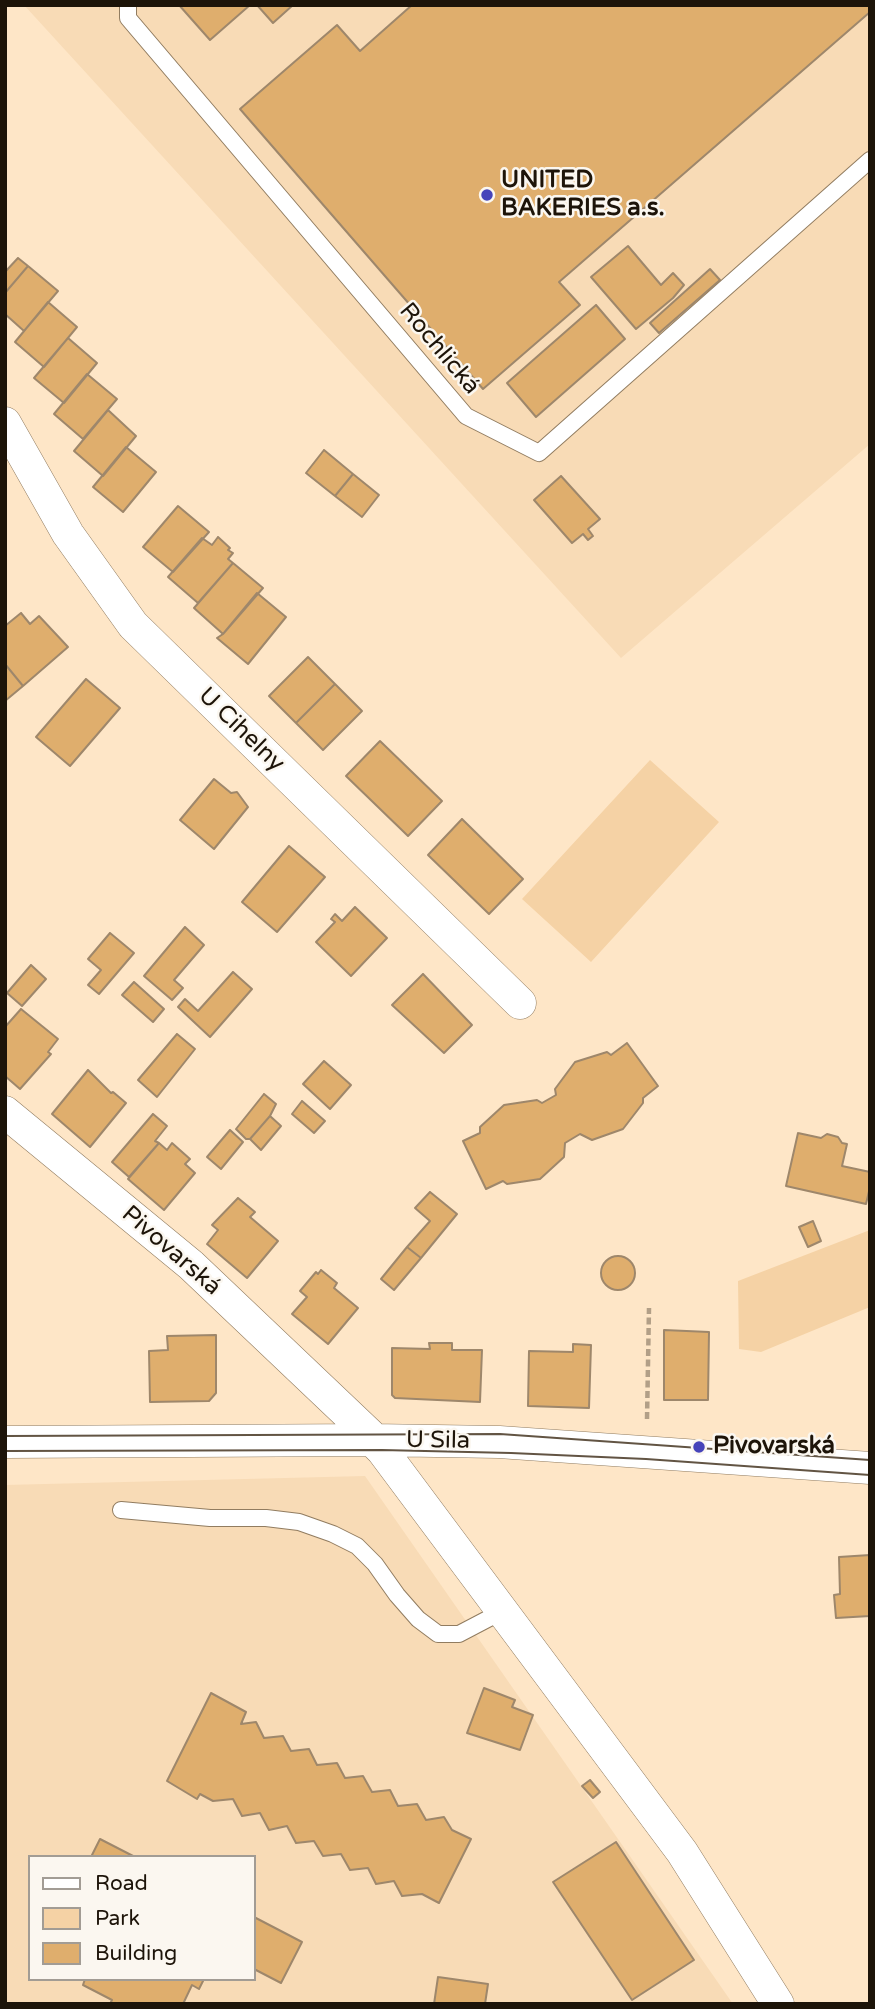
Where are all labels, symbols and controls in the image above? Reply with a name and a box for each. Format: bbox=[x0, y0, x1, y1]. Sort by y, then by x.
place label: UNITED BAKERIES a.s. bbox=[501, 167, 665, 223]
marker: UNITED BAKERIES a.s. bbox=[479, 187, 495, 203]
street label: Rochlická bbox=[393, 298, 485, 400]
street label: U Cihelny bbox=[192, 682, 290, 778]
street label: Pivovarská bbox=[116, 1200, 226, 1302]
street label: U Sila bbox=[406, 1426, 470, 1456]
place label: Pivovarská bbox=[713, 1433, 835, 1461]
marker: Pivovarská bbox=[691, 1439, 707, 1455]
legend bbox=[28, 1855, 256, 1981]
text: Road bbox=[95, 1871, 148, 1896]
text: Park bbox=[95, 1906, 140, 1931]
text: Building bbox=[95, 1941, 177, 1966]

